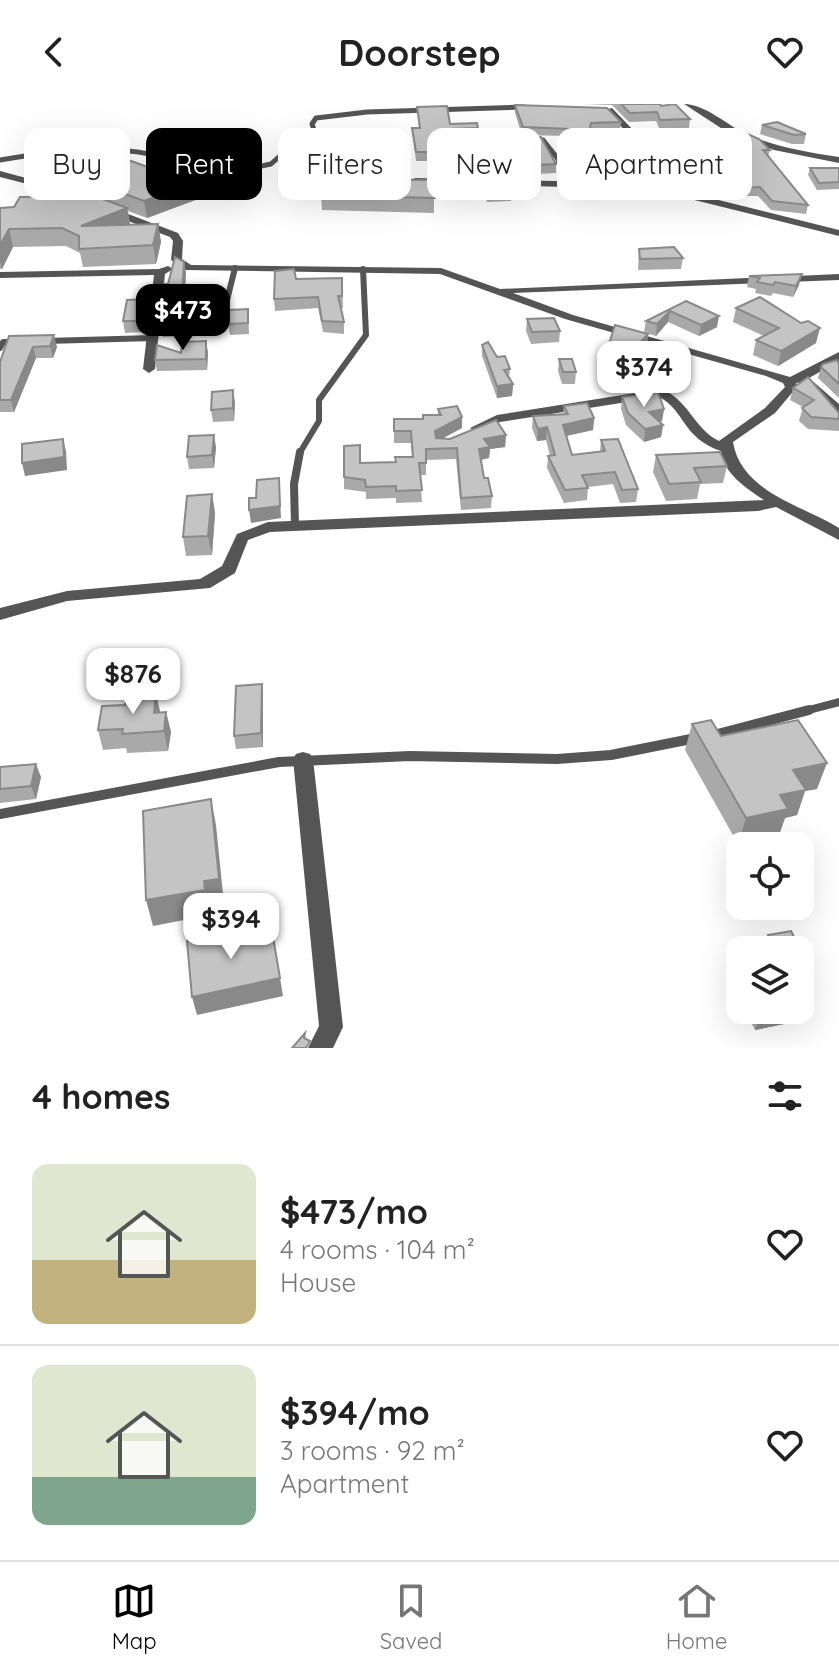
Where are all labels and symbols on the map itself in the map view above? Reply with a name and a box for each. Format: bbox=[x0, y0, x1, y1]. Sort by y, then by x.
pin: $473 bbox=[136, 284, 230, 352]
pin: $374 bbox=[597, 341, 691, 409]
pin: $876 bbox=[86, 648, 180, 716]
pin: $394 bbox=[184, 893, 278, 961]

